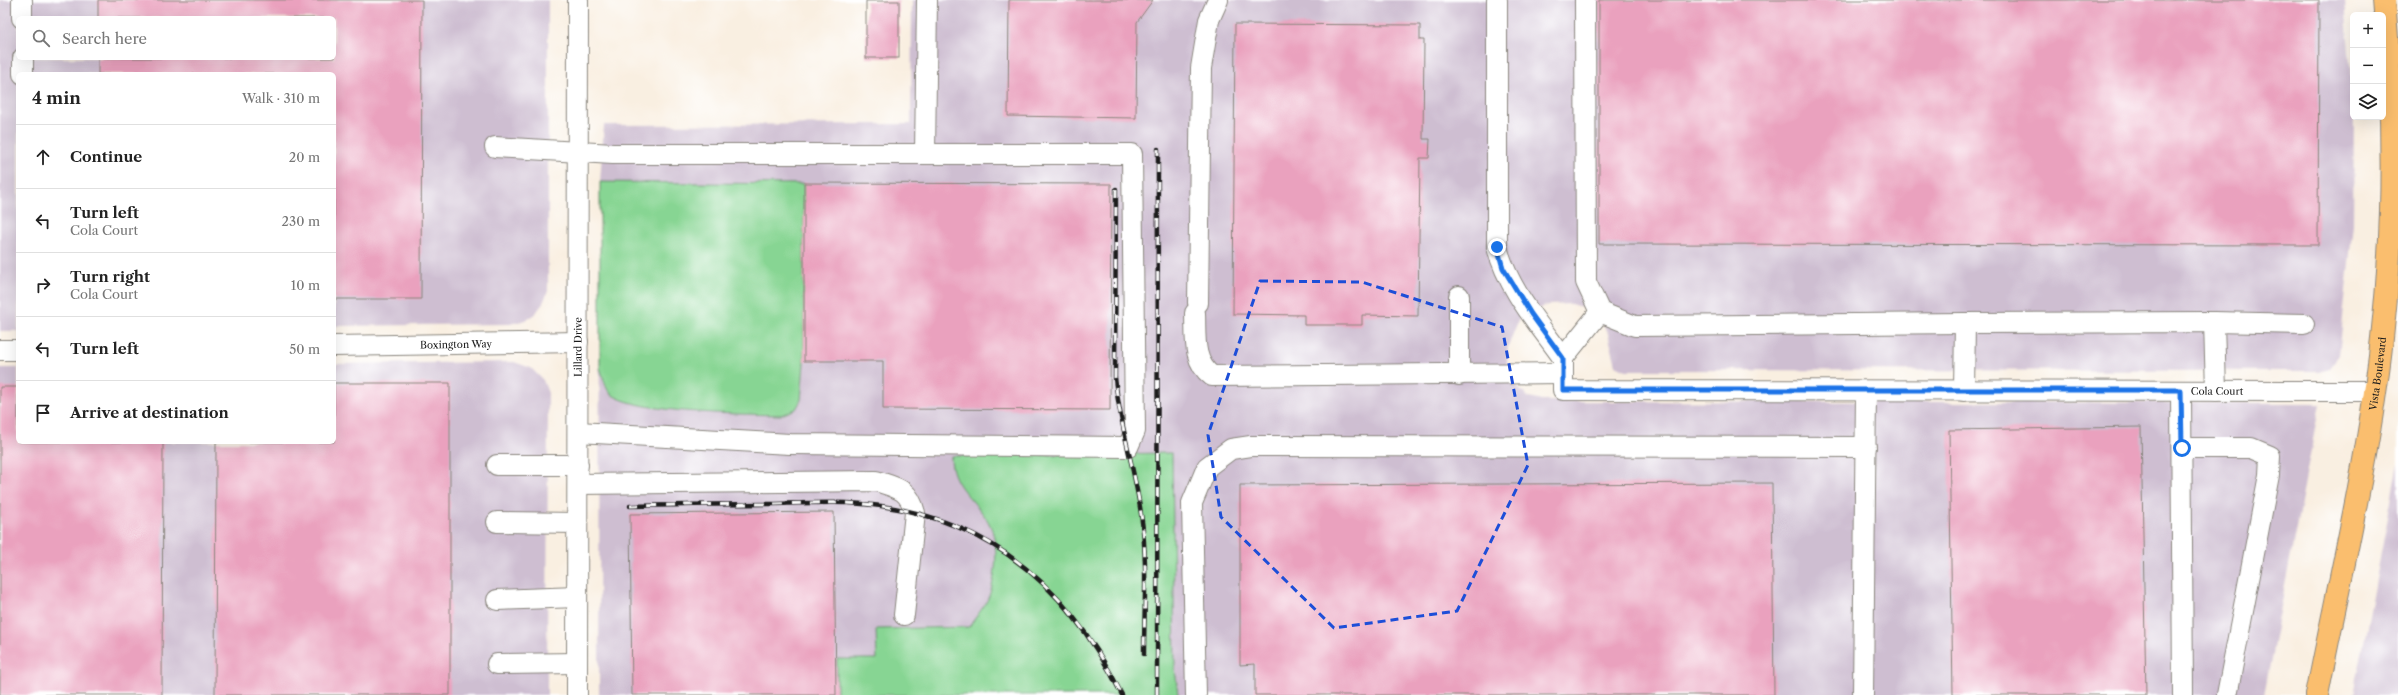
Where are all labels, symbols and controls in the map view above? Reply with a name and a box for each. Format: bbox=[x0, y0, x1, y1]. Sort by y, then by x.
map controls bbox=[2350, 12, 2386, 120]
button: + bbox=[2350, 12, 2386, 48]
search box bbox=[16, 16, 336, 60]
icon: search bbox=[30, 27, 52, 49]
text: Search here bbox=[62, 29, 147, 48]
button: − bbox=[2350, 48, 2386, 84]
button: layers bbox=[2350, 84, 2386, 120]
text: 4 min bbox=[32, 88, 81, 108]
text: Walk · 310 m bbox=[242, 90, 320, 106]
icon: ahead bbox=[32, 146, 54, 168]
text: Continue bbox=[70, 147, 142, 166]
text: 20 m bbox=[289, 149, 320, 165]
text: Turn left bbox=[70, 203, 139, 222]
icon: left bbox=[32, 210, 54, 232]
text: 230 m bbox=[282, 213, 320, 229]
text: Cola Court bbox=[70, 222, 138, 238]
route end bbox=[1488, 238, 1506, 256]
text: Turn right bbox=[70, 267, 150, 286]
icon: right bbox=[32, 274, 54, 296]
text: 10 m bbox=[291, 277, 320, 293]
text: Cola Court bbox=[70, 286, 138, 302]
street label: Lillard Drive bbox=[571, 317, 585, 377]
street label: Vista Boulevard bbox=[2366, 336, 2389, 413]
street label: Boxington Way bbox=[420, 337, 493, 352]
icon: left bbox=[32, 338, 54, 360]
text: Turn left bbox=[70, 339, 139, 358]
text: 50 m bbox=[289, 341, 320, 357]
street label: Cola Court bbox=[2191, 385, 2244, 398]
icon: arrive bbox=[32, 402, 54, 424]
text: Arrive at destination bbox=[70, 403, 229, 422]
route start bbox=[2173, 439, 2191, 457]

